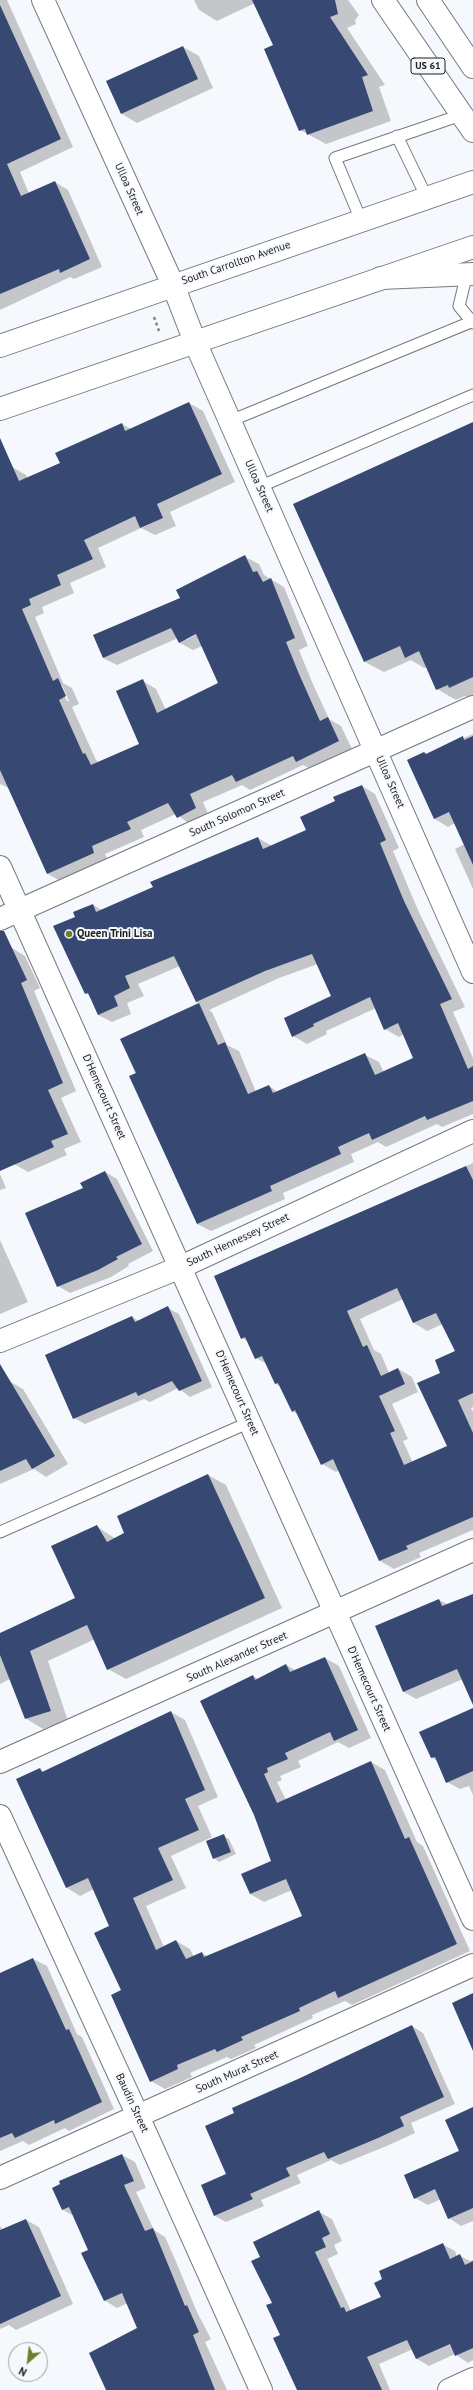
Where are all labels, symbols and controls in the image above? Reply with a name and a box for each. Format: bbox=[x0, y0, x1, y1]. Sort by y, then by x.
road number: US 61 bbox=[411, 58, 445, 74]
street label: Ulloa Street bbox=[112, 161, 146, 217]
street label: South Carrollton Avenue bbox=[180, 238, 292, 288]
street label: Ulloa Street bbox=[242, 458, 276, 514]
street label: Ulloa Street bbox=[373, 754, 407, 810]
street label: South Solomon Street bbox=[187, 786, 287, 840]
place label: Queen Trini Lisa bbox=[77, 927, 153, 941]
marker: Queen Trini Lisa bbox=[64, 929, 74, 939]
street label: D'Hemecourt Street bbox=[79, 1052, 129, 1142]
street label: South Hennessey Street bbox=[185, 1210, 291, 1270]
street label: D'Hemecourt Street bbox=[212, 1348, 262, 1438]
street label: South Alexander Street bbox=[185, 1629, 289, 1685]
street label: D'Hemecourt Street bbox=[344, 1644, 394, 1734]
street label: South Murat Street bbox=[194, 2048, 280, 2096]
street label: Baudin Street bbox=[113, 2071, 151, 2135]
north arrow bbox=[8, 2342, 48, 2382]
text: N bbox=[16, 2364, 29, 2380]

